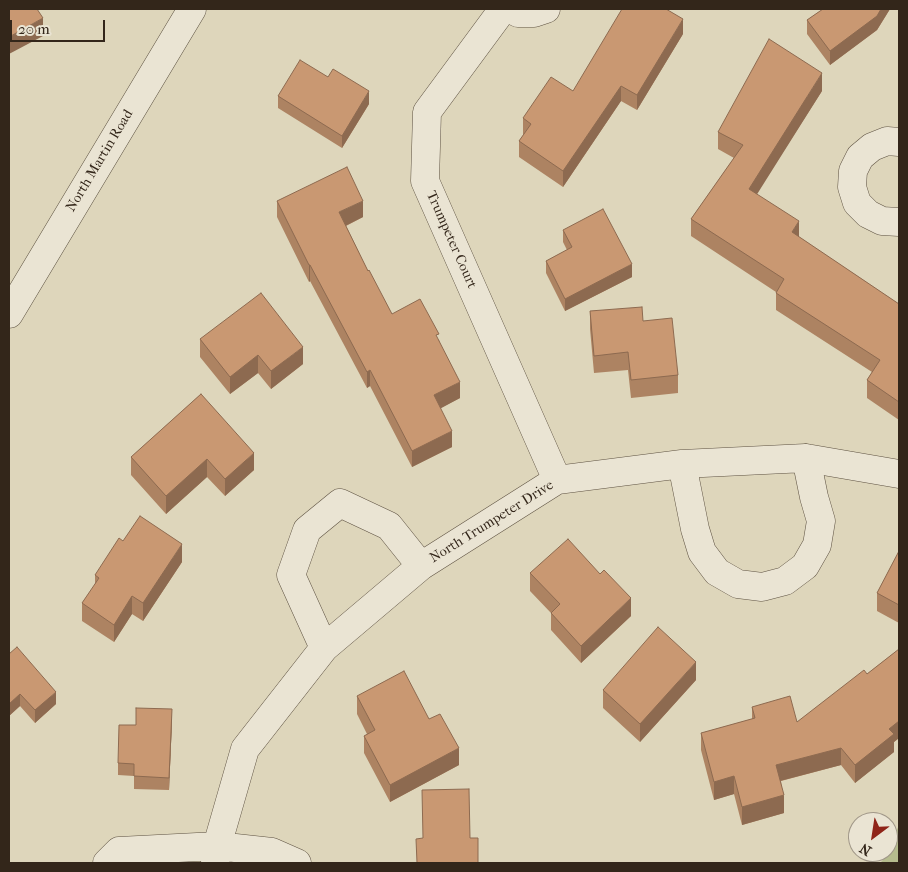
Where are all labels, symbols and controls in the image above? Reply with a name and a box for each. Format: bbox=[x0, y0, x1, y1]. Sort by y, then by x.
scale bar bbox=[12, 10, 108, 42]
text: 20 m bbox=[18, 20, 50, 38]
street label: North Martin Road bbox=[63, 107, 137, 215]
street label: Trumpeter Court bbox=[422, 189, 480, 291]
street label: North Trumpeter Drive bbox=[427, 477, 557, 567]
north arrow bbox=[848, 812, 898, 862]
text: N bbox=[857, 839, 874, 859]

